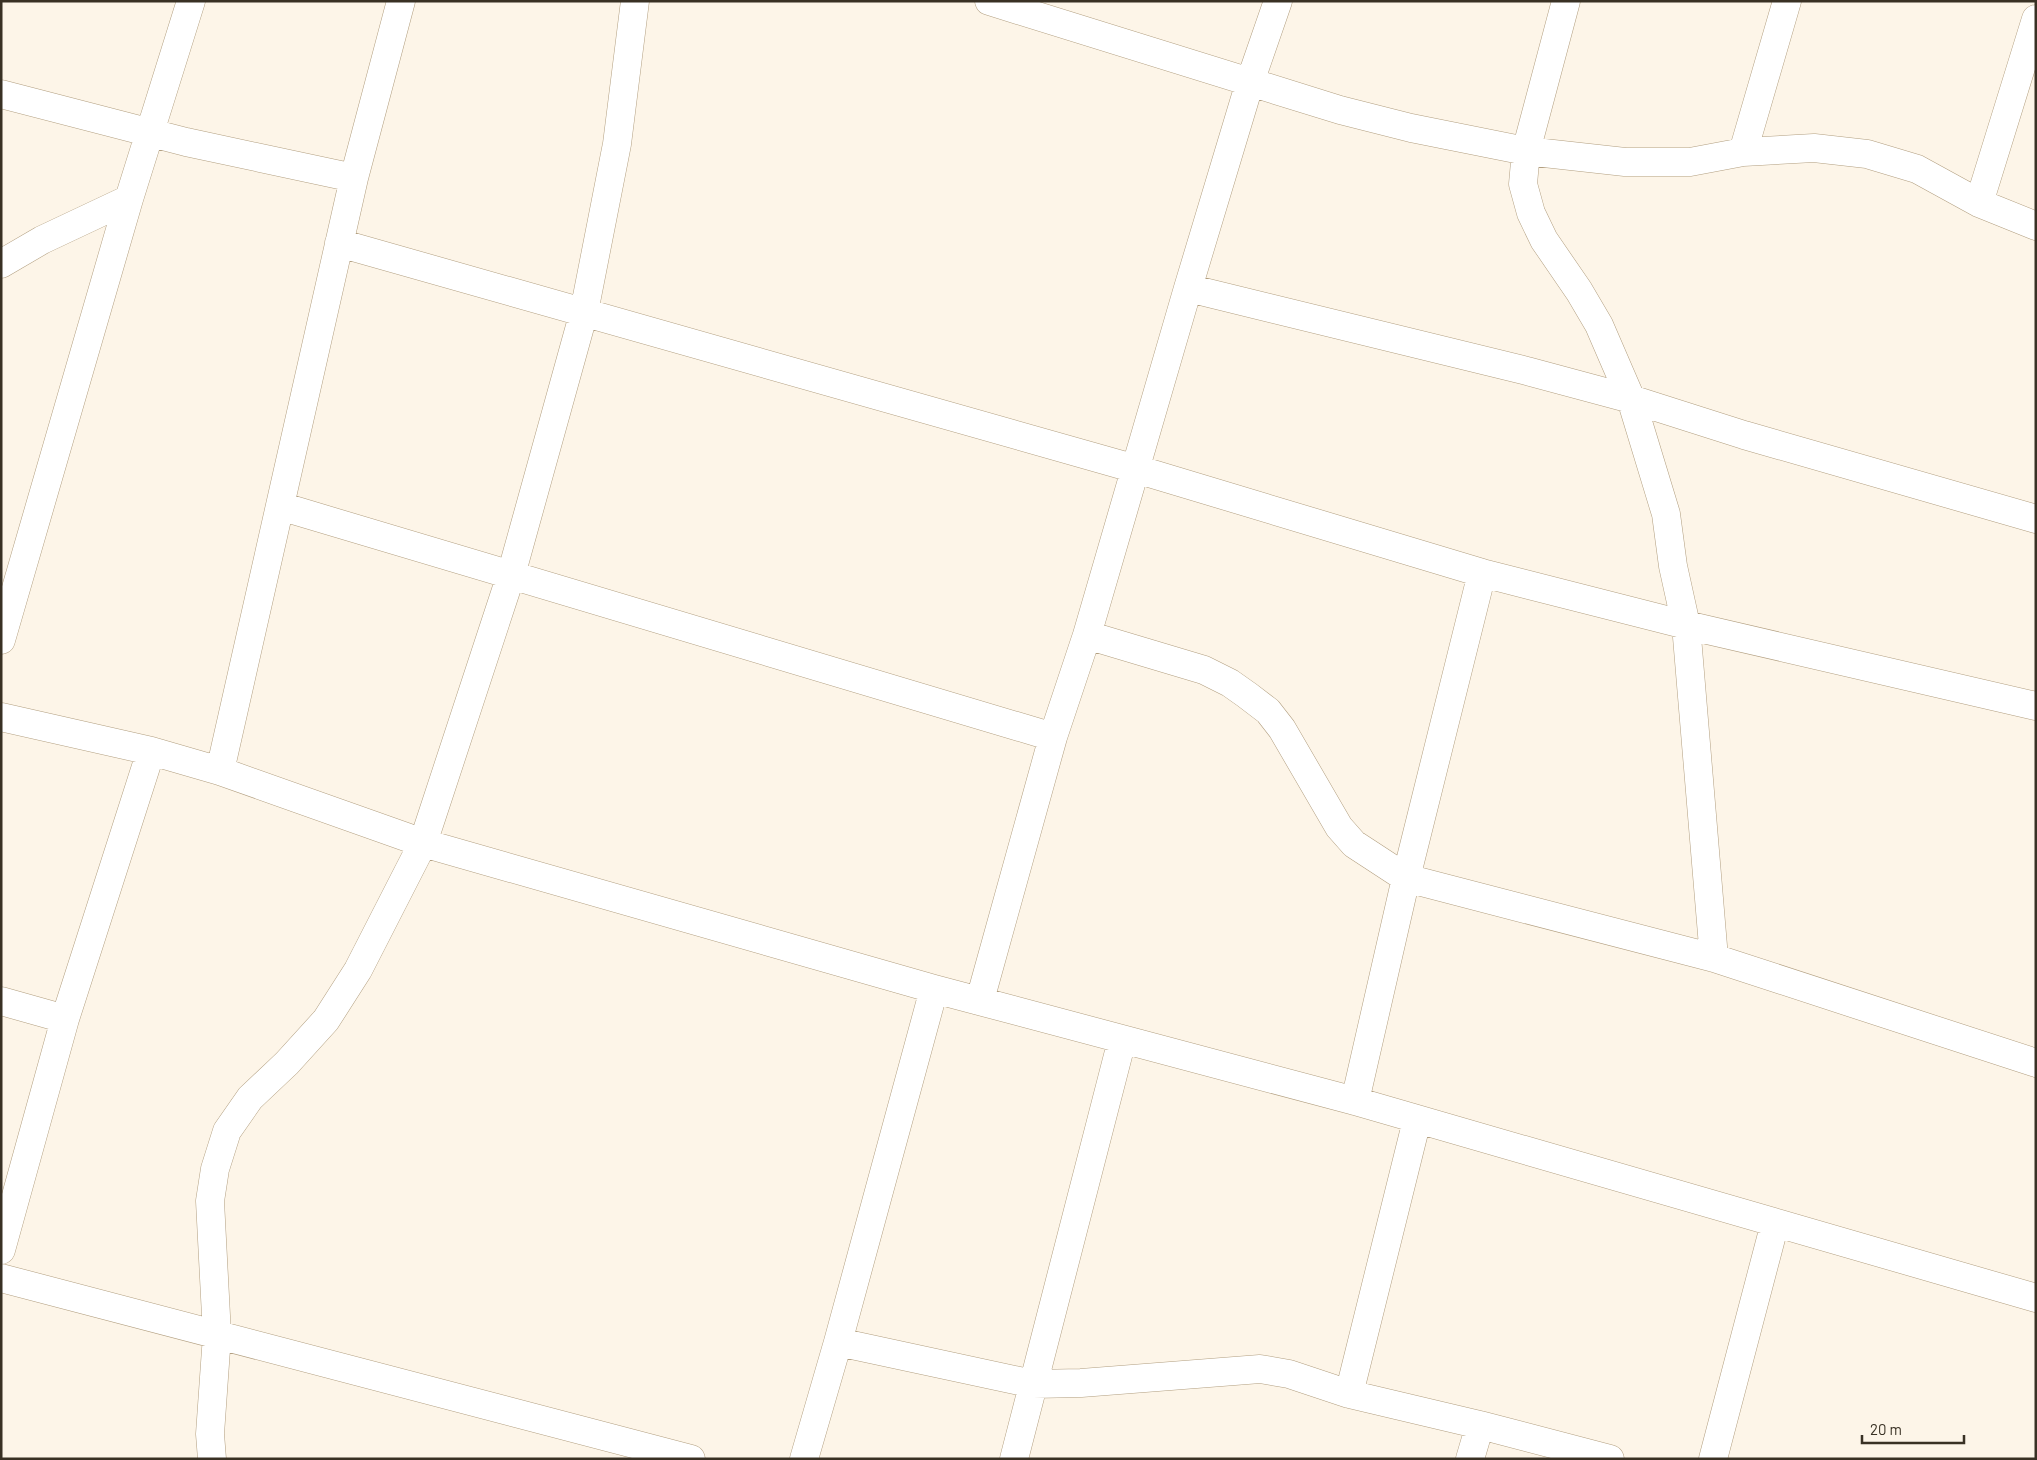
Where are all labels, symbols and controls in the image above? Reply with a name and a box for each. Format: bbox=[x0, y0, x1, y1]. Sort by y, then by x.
scale bar bbox=[1862, 1412, 1964, 1444]
text: 20 m bbox=[1870, 1420, 1902, 1438]

